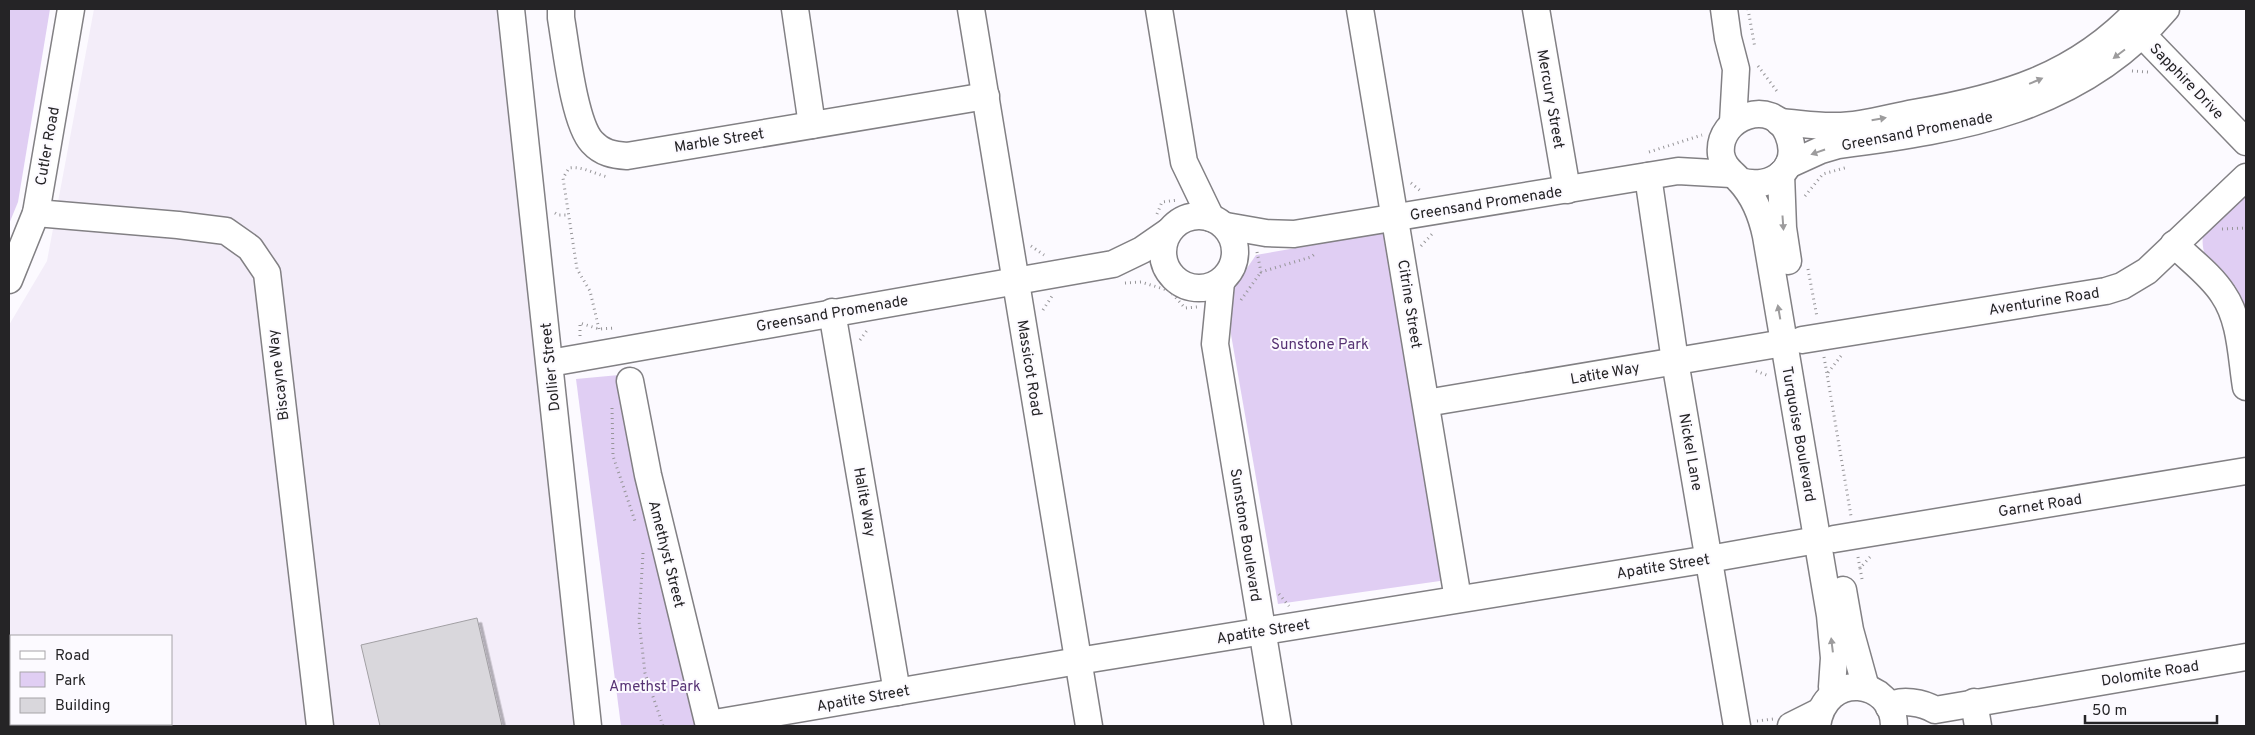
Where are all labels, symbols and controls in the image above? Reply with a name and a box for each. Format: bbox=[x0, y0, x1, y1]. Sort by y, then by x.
street label: Sapphire Drive bbox=[2145, 40, 2227, 124]
street label: Mercury Street bbox=[1531, 48, 1568, 150]
one-way arrow bbox=[2113, 49, 2126, 60]
one-way arrow bbox=[2029, 76, 2043, 84]
street label: Cutler Road bbox=[32, 105, 65, 187]
street label: Greensand Promenade bbox=[1840, 108, 1995, 156]
one-way arrow bbox=[1871, 115, 1887, 123]
street label: Marble Street bbox=[673, 125, 766, 158]
one-way arrow bbox=[1810, 148, 1825, 156]
street label: Greensand Promenade bbox=[1409, 183, 1564, 226]
one-way arrow bbox=[1779, 215, 1787, 231]
street label: Citrine Street bbox=[1392, 258, 1425, 350]
street label: Aventurine Road bbox=[1987, 284, 2101, 321]
street label: Greensand Promenade bbox=[755, 292, 910, 337]
one-way arrow bbox=[1774, 303, 1782, 319]
street label: Massicot Road bbox=[1012, 319, 1045, 418]
street label: Dollier Street bbox=[537, 322, 566, 412]
street label: Biscayne Way bbox=[264, 328, 295, 422]
park label: Sunstone Park bbox=[1271, 336, 1369, 355]
street label: Latite Way bbox=[1569, 359, 1641, 390]
street label: Turquoise Boulevard bbox=[1776, 365, 1819, 504]
street label: Nickel Lane bbox=[1673, 412, 1706, 492]
street label: Halite Way bbox=[848, 466, 879, 539]
street label: Sunstone Boulevard bbox=[1225, 467, 1264, 603]
street label: Garnet Road bbox=[1997, 490, 2084, 522]
street label: Amethyst Street bbox=[643, 499, 688, 610]
street label: Apatite Street bbox=[1615, 551, 1711, 584]
street label: Apatite Street bbox=[1215, 616, 1311, 649]
legend bbox=[10, 635, 172, 725]
one-way arrow bbox=[1828, 637, 1836, 653]
text: Road bbox=[55, 647, 90, 666]
street label: Dolomite Road bbox=[2100, 657, 2201, 692]
text: Park bbox=[55, 672, 86, 691]
park label: Amethst Park bbox=[609, 678, 701, 697]
street label: Apatite Street bbox=[815, 682, 911, 717]
scale bar bbox=[2085, 692, 2218, 724]
text: Building bbox=[55, 697, 110, 716]
text: 50 m bbox=[2092, 702, 2127, 721]

